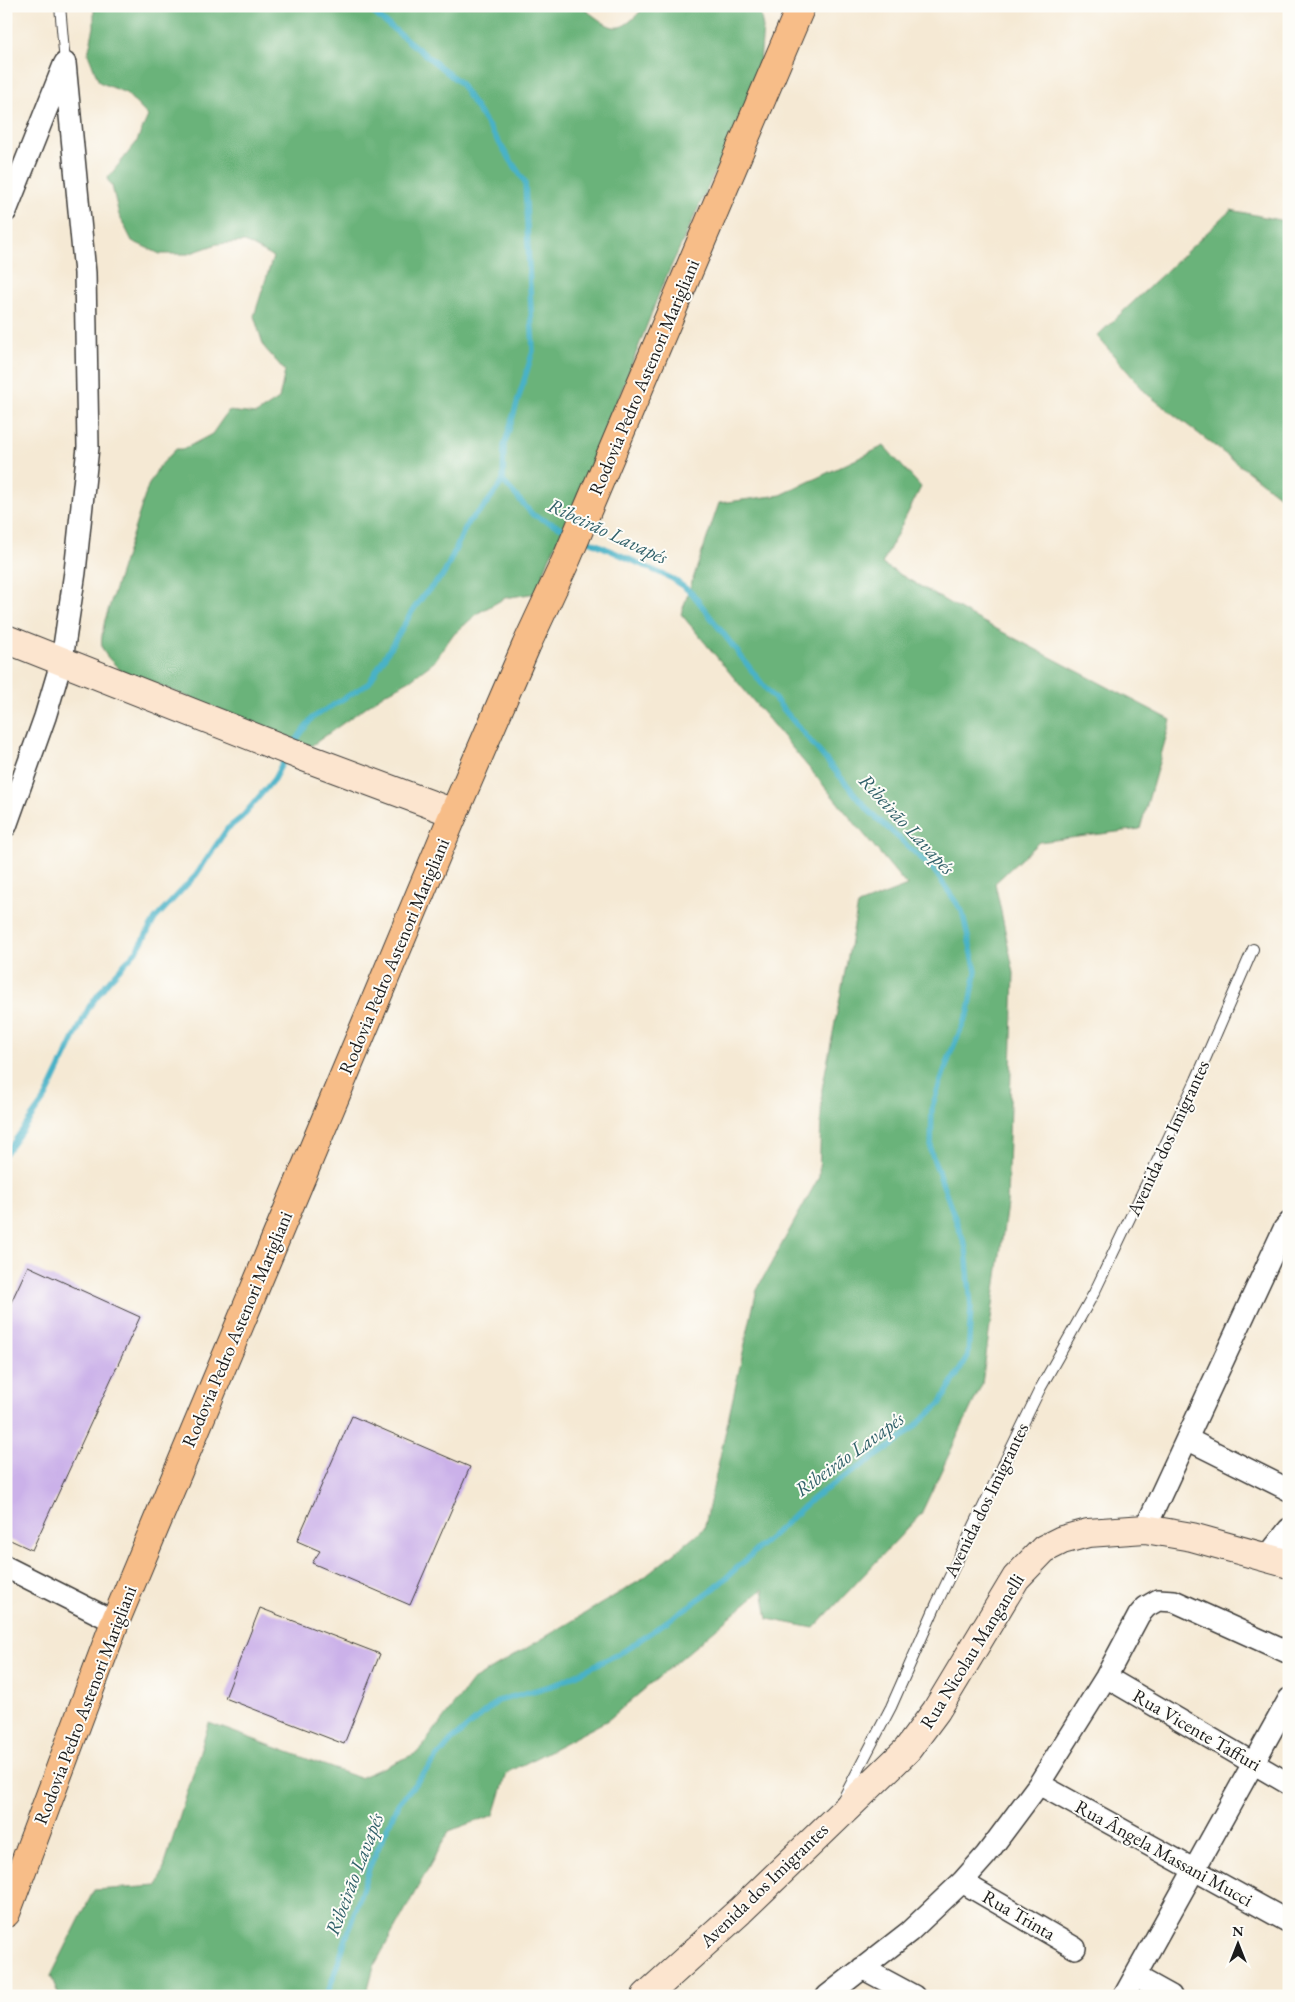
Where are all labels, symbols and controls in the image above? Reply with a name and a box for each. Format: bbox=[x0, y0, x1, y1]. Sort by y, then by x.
street label: Rodovia Pedro Astenori Marigliani bbox=[583, 255, 705, 499]
water label: Ribeirão Lavapés bbox=[544, 492, 672, 570]
water label: Ribeirão Lavapés bbox=[853, 768, 961, 880]
street label: Rodovia Pedro Astenori Marigliani bbox=[333, 834, 455, 1078]
street label: Avenida dos Imigrantes bbox=[1120, 1056, 1215, 1221]
street label: Rodovia Pedro Astenori Marigliani bbox=[176, 1207, 298, 1451]
water label: Ribeirão Lavapés bbox=[789, 1405, 909, 1502]
street label: Avenida dos Imigrantes bbox=[937, 1418, 1034, 1582]
street label: Rua Nicolau Manganelli bbox=[914, 1568, 1030, 1733]
street label: Rodovia Pedro Astenori Marigliani bbox=[28, 1582, 142, 1828]
street label: Rua Vicente Taffuri bbox=[1128, 1683, 1266, 1777]
street label: Rua Ângela Massani Mucci bbox=[1071, 1794, 1258, 1912]
water label: Ribeirão Lavapés bbox=[319, 1809, 389, 1939]
street label: Avenida dos Imigrantes bbox=[694, 1817, 834, 1954]
street label: Rua Trinta bbox=[978, 1884, 1060, 1946]
north arrow bbox=[1212, 1920, 1262, 1970]
text: N bbox=[1232, 1922, 1244, 1940]

